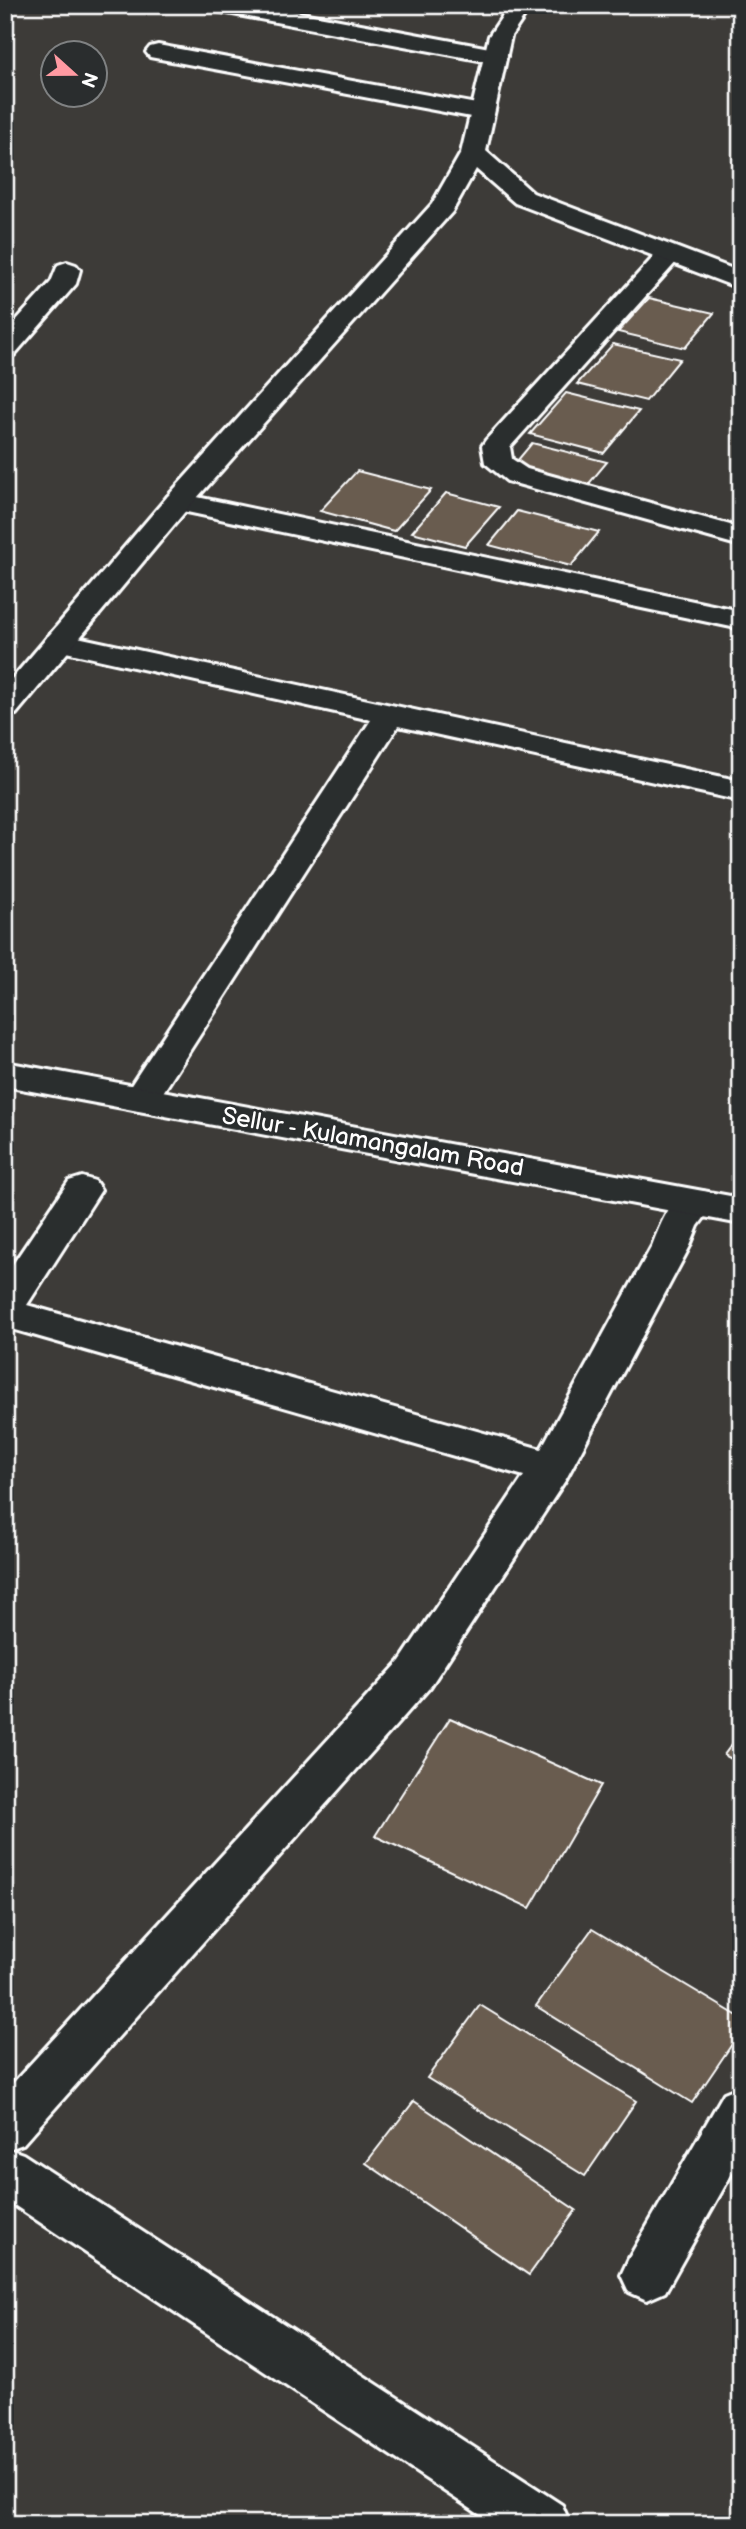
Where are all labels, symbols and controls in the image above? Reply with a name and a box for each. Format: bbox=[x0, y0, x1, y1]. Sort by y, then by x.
north arrow bbox=[38, 38, 108, 108]
text: N bbox=[75, 69, 102, 90]
street label: Sellur - Kulamangalam Road bbox=[220, 1101, 526, 1183]

